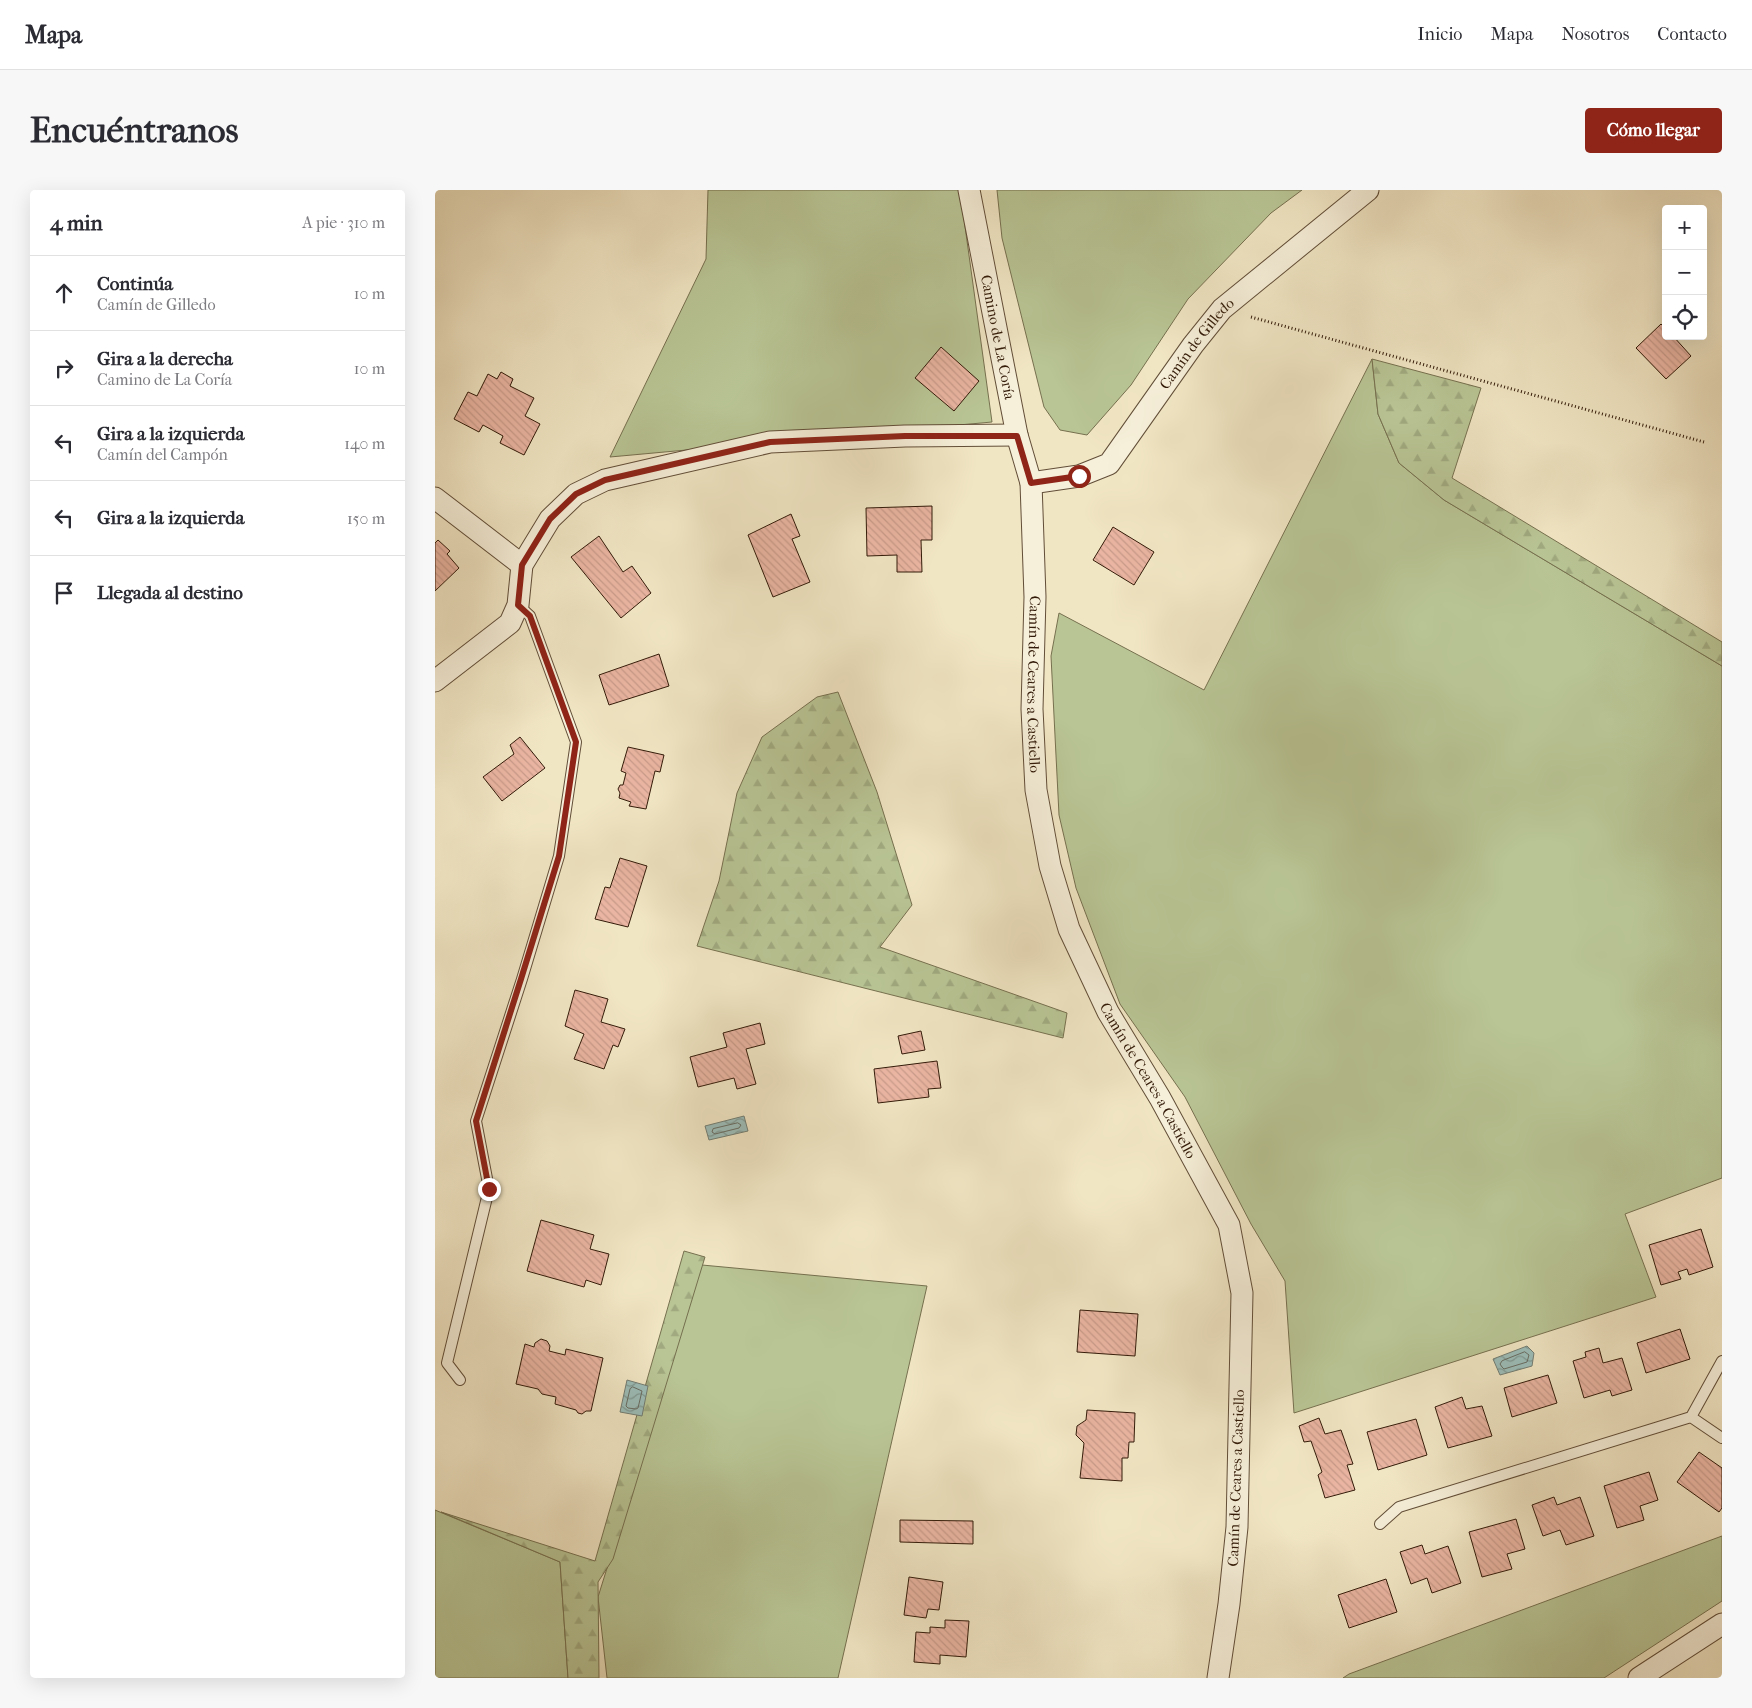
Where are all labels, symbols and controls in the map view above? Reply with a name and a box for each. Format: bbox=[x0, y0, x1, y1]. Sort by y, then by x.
text: Mapa bbox=[25, 21, 82, 49]
text: Inicio bbox=[1418, 24, 1463, 45]
text: Mapa bbox=[1491, 24, 1533, 45]
text: Nosotros bbox=[1561, 24, 1629, 45]
text: Contacto bbox=[1657, 24, 1727, 45]
button: Cómo llegar bbox=[1585, 108, 1722, 153]
text: Encuéntranos bbox=[30, 110, 238, 151]
map controls bbox=[1662, 205, 1707, 340]
button: + bbox=[1662, 205, 1707, 250]
text: 4 min bbox=[50, 211, 103, 235]
text: A pie · 310 m bbox=[302, 213, 385, 232]
button: − bbox=[1662, 250, 1707, 295]
text: Continúa bbox=[97, 273, 173, 295]
street label: Camino de La Coría bbox=[977, 273, 1019, 402]
icon: ahead bbox=[50, 279, 78, 307]
text: 10 m bbox=[354, 284, 385, 303]
street label: Camín de Gilledo bbox=[1156, 294, 1238, 393]
text: Camín de Gilledo bbox=[97, 295, 216, 314]
button: locate bbox=[1662, 295, 1707, 340]
text: Gira a la derecha bbox=[97, 348, 233, 370]
icon: right bbox=[50, 354, 78, 382]
text: 10 m bbox=[354, 359, 385, 378]
text: Camino de La Coría bbox=[97, 370, 232, 389]
text: Gira a la izquierda bbox=[97, 423, 244, 445]
icon: left bbox=[50, 429, 78, 457]
text: 140 m bbox=[344, 434, 385, 453]
text: Camín del Campón bbox=[97, 445, 228, 464]
route start bbox=[1068, 465, 1091, 488]
icon: left bbox=[50, 504, 78, 532]
text: Gira a la izquierda bbox=[97, 507, 244, 529]
text: 150 m bbox=[347, 509, 385, 528]
icon: arrive bbox=[50, 579, 78, 607]
text: Llegada al destino bbox=[97, 582, 243, 604]
street label: Camín de Ceares a Castiello bbox=[1023, 595, 1044, 774]
street label: Camín de Ceares a Castiello bbox=[1096, 1000, 1200, 1162]
route end bbox=[478, 1178, 501, 1201]
street label: Camín de Ceares a Castiello bbox=[1224, 1389, 1248, 1567]

